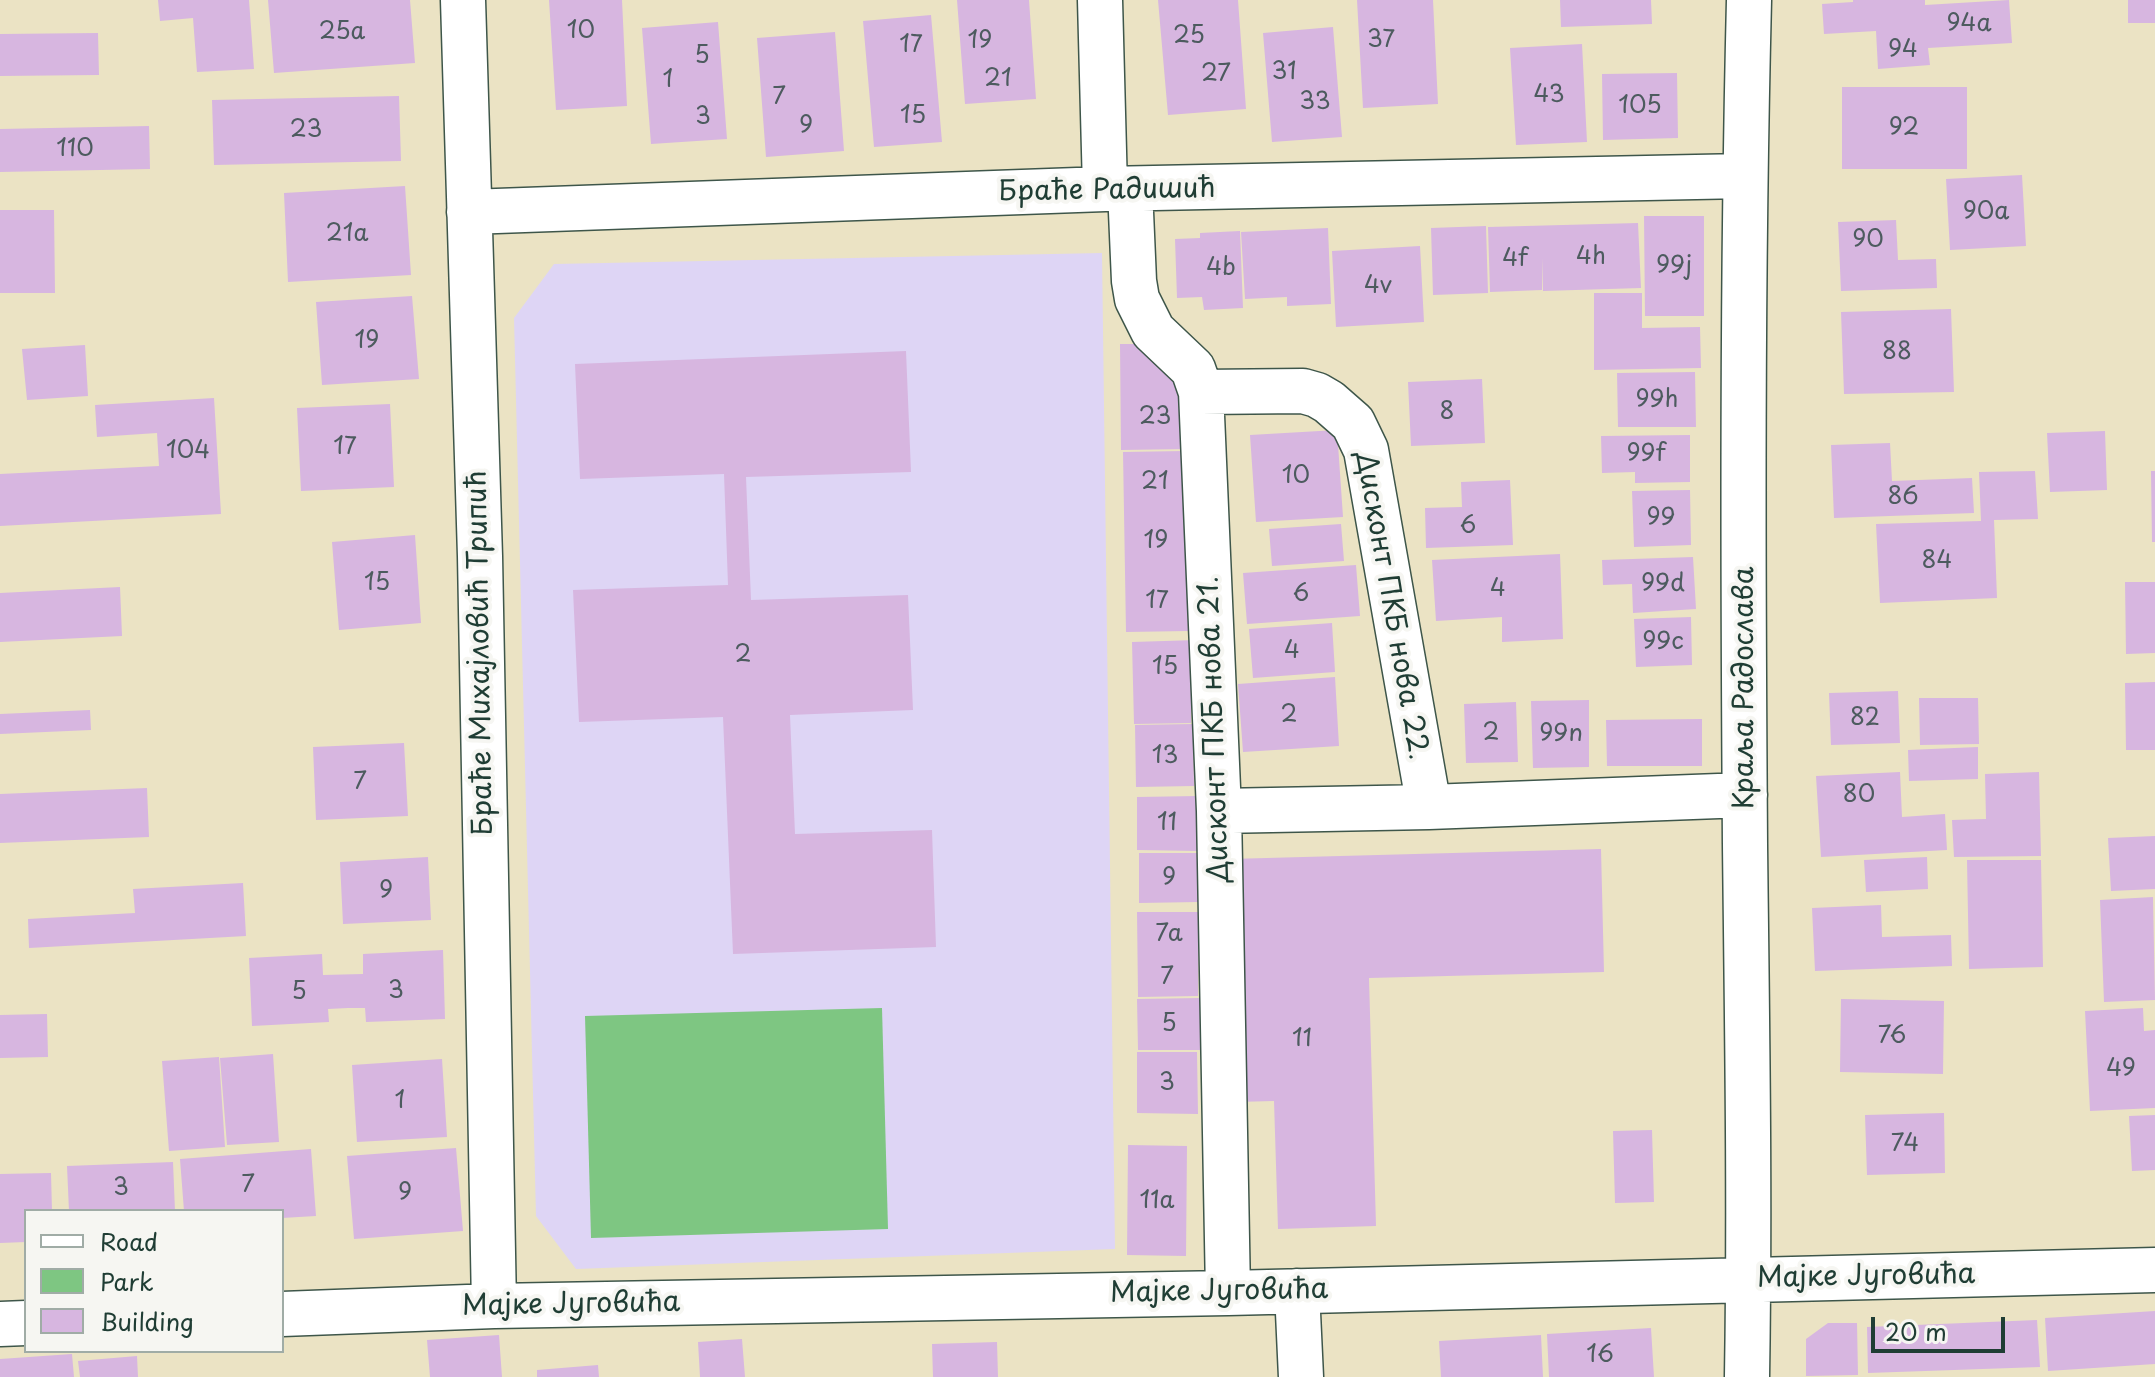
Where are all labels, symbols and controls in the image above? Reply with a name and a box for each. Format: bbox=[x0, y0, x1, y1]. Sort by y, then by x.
house number: 94a bbox=[1947, 10, 1991, 38]
house number: 10 bbox=[567, 17, 595, 45]
house number: 25a bbox=[319, 18, 365, 46]
house number: 25 bbox=[1173, 22, 1205, 50]
house number: 37 bbox=[1367, 26, 1395, 54]
house number: 19 bbox=[968, 27, 992, 55]
house number: 17 bbox=[899, 31, 923, 59]
house number: 94 bbox=[1888, 36, 1918, 64]
house number: 5 bbox=[694, 42, 710, 70]
house number: 31 bbox=[1271, 58, 1297, 86]
house number: 27 bbox=[1201, 60, 1231, 88]
house number: 21 bbox=[984, 65, 1012, 93]
house number: 1 bbox=[663, 66, 673, 94]
house number: 43 bbox=[1533, 81, 1565, 109]
house number: 7 bbox=[772, 83, 786, 111]
house number: 33 bbox=[1299, 88, 1331, 116]
house number: 105 bbox=[1618, 92, 1662, 120]
house number: 15 bbox=[900, 102, 926, 130]
house number: 3 bbox=[695, 103, 711, 131]
house number: 9 bbox=[799, 112, 813, 140]
house number: 92 bbox=[1889, 114, 1919, 142]
house number: 23 bbox=[290, 116, 322, 144]
house number: 110 bbox=[56, 135, 94, 163]
street label: Браће Радишић bbox=[998, 172, 1216, 210]
house number: 90a bbox=[1963, 198, 2009, 226]
house number: 21a bbox=[326, 220, 368, 248]
house number: 90 bbox=[1852, 226, 1884, 254]
house number: 4h bbox=[1576, 243, 1606, 271]
house number: 4f bbox=[1502, 245, 1528, 273]
house number: 99j bbox=[1656, 252, 1692, 280]
house number: 4b bbox=[1206, 254, 1236, 282]
house number: 4v bbox=[1364, 272, 1392, 300]
house number: 19 bbox=[355, 327, 379, 355]
house number: 88 bbox=[1882, 338, 1912, 366]
house number: 99h bbox=[1635, 386, 1679, 414]
house number: 8 bbox=[1440, 398, 1454, 426]
house number: 23 bbox=[1139, 403, 1171, 431]
house number: 17 bbox=[333, 433, 357, 461]
house number: 104 bbox=[166, 437, 210, 465]
house number: 99f bbox=[1627, 440, 1665, 468]
street label: Дисконт ПКБ нова 22. bbox=[1347, 450, 1435, 762]
house number: 10 bbox=[1282, 462, 1310, 490]
house number: 21 bbox=[1141, 468, 1169, 496]
street label: Браће Михајловић Трипић bbox=[461, 470, 501, 836]
house number: 86 bbox=[1887, 483, 1919, 511]
house number: 99 bbox=[1646, 504, 1676, 532]
house number: 6 bbox=[1460, 512, 1476, 540]
house number: 19 bbox=[1144, 527, 1168, 555]
house number: 84 bbox=[1922, 547, 1952, 575]
street label: Краља Радослава bbox=[1728, 567, 1762, 809]
house number: 15 bbox=[364, 569, 390, 597]
house number: 99d bbox=[1641, 570, 1685, 598]
street label: Дисконт ПКБ нова 21. bbox=[1193, 575, 1237, 883]
house number: 4 bbox=[1490, 575, 1506, 603]
house number: 6 bbox=[1293, 580, 1309, 608]
house number: 17 bbox=[1145, 587, 1169, 615]
house number: 99c bbox=[1642, 628, 1684, 656]
house number: 4 bbox=[1284, 637, 1300, 665]
house number: 2 bbox=[735, 641, 751, 669]
house number: 15 bbox=[1152, 653, 1178, 681]
house number: 2 bbox=[1281, 701, 1297, 729]
house number: 82 bbox=[1850, 704, 1880, 732]
house number: 2 bbox=[1483, 719, 1499, 747]
house number: 99n bbox=[1539, 720, 1583, 748]
house number: 13 bbox=[1152, 742, 1178, 770]
house number: 7 bbox=[353, 768, 367, 796]
house number: 80 bbox=[1843, 781, 1875, 809]
house number: 11 bbox=[1157, 809, 1177, 837]
house number: 9 bbox=[1162, 864, 1176, 892]
house number: 9 bbox=[379, 877, 393, 905]
house number: 7a bbox=[1155, 920, 1183, 948]
house number: 7 bbox=[1160, 963, 1174, 991]
house number: 3 bbox=[388, 977, 404, 1005]
house number: 5 bbox=[291, 978, 307, 1006]
house number: 5 bbox=[1161, 1010, 1177, 1038]
house number: 76 bbox=[1878, 1022, 1906, 1050]
house number: 11 bbox=[1292, 1025, 1312, 1053]
house number: 49 bbox=[2106, 1055, 2136, 1083]
house number: 3 bbox=[1159, 1069, 1175, 1097]
house number: 1 bbox=[395, 1087, 405, 1115]
house number: 74 bbox=[1891, 1130, 1919, 1158]
house number: 7 bbox=[241, 1171, 255, 1199]
house number: 3 bbox=[113, 1174, 129, 1202]
house number: 9 bbox=[398, 1179, 412, 1207]
house number: 11a bbox=[1139, 1187, 1175, 1215]
legend bbox=[24, 1209, 284, 1353]
text: Road bbox=[100, 1223, 158, 1259]
street label: Мајке Југовића bbox=[1757, 1258, 1975, 1296]
text: Park bbox=[100, 1263, 154, 1299]
street label: Мајке Југовића bbox=[1110, 1273, 1328, 1311]
street label: Мајке Југовића bbox=[462, 1286, 680, 1324]
scale bar bbox=[1875, 1301, 2009, 1351]
text: Building bbox=[100, 1303, 194, 1339]
text: 20 m bbox=[1885, 1313, 1947, 1349]
house number: 16 bbox=[1586, 1341, 1614, 1369]

